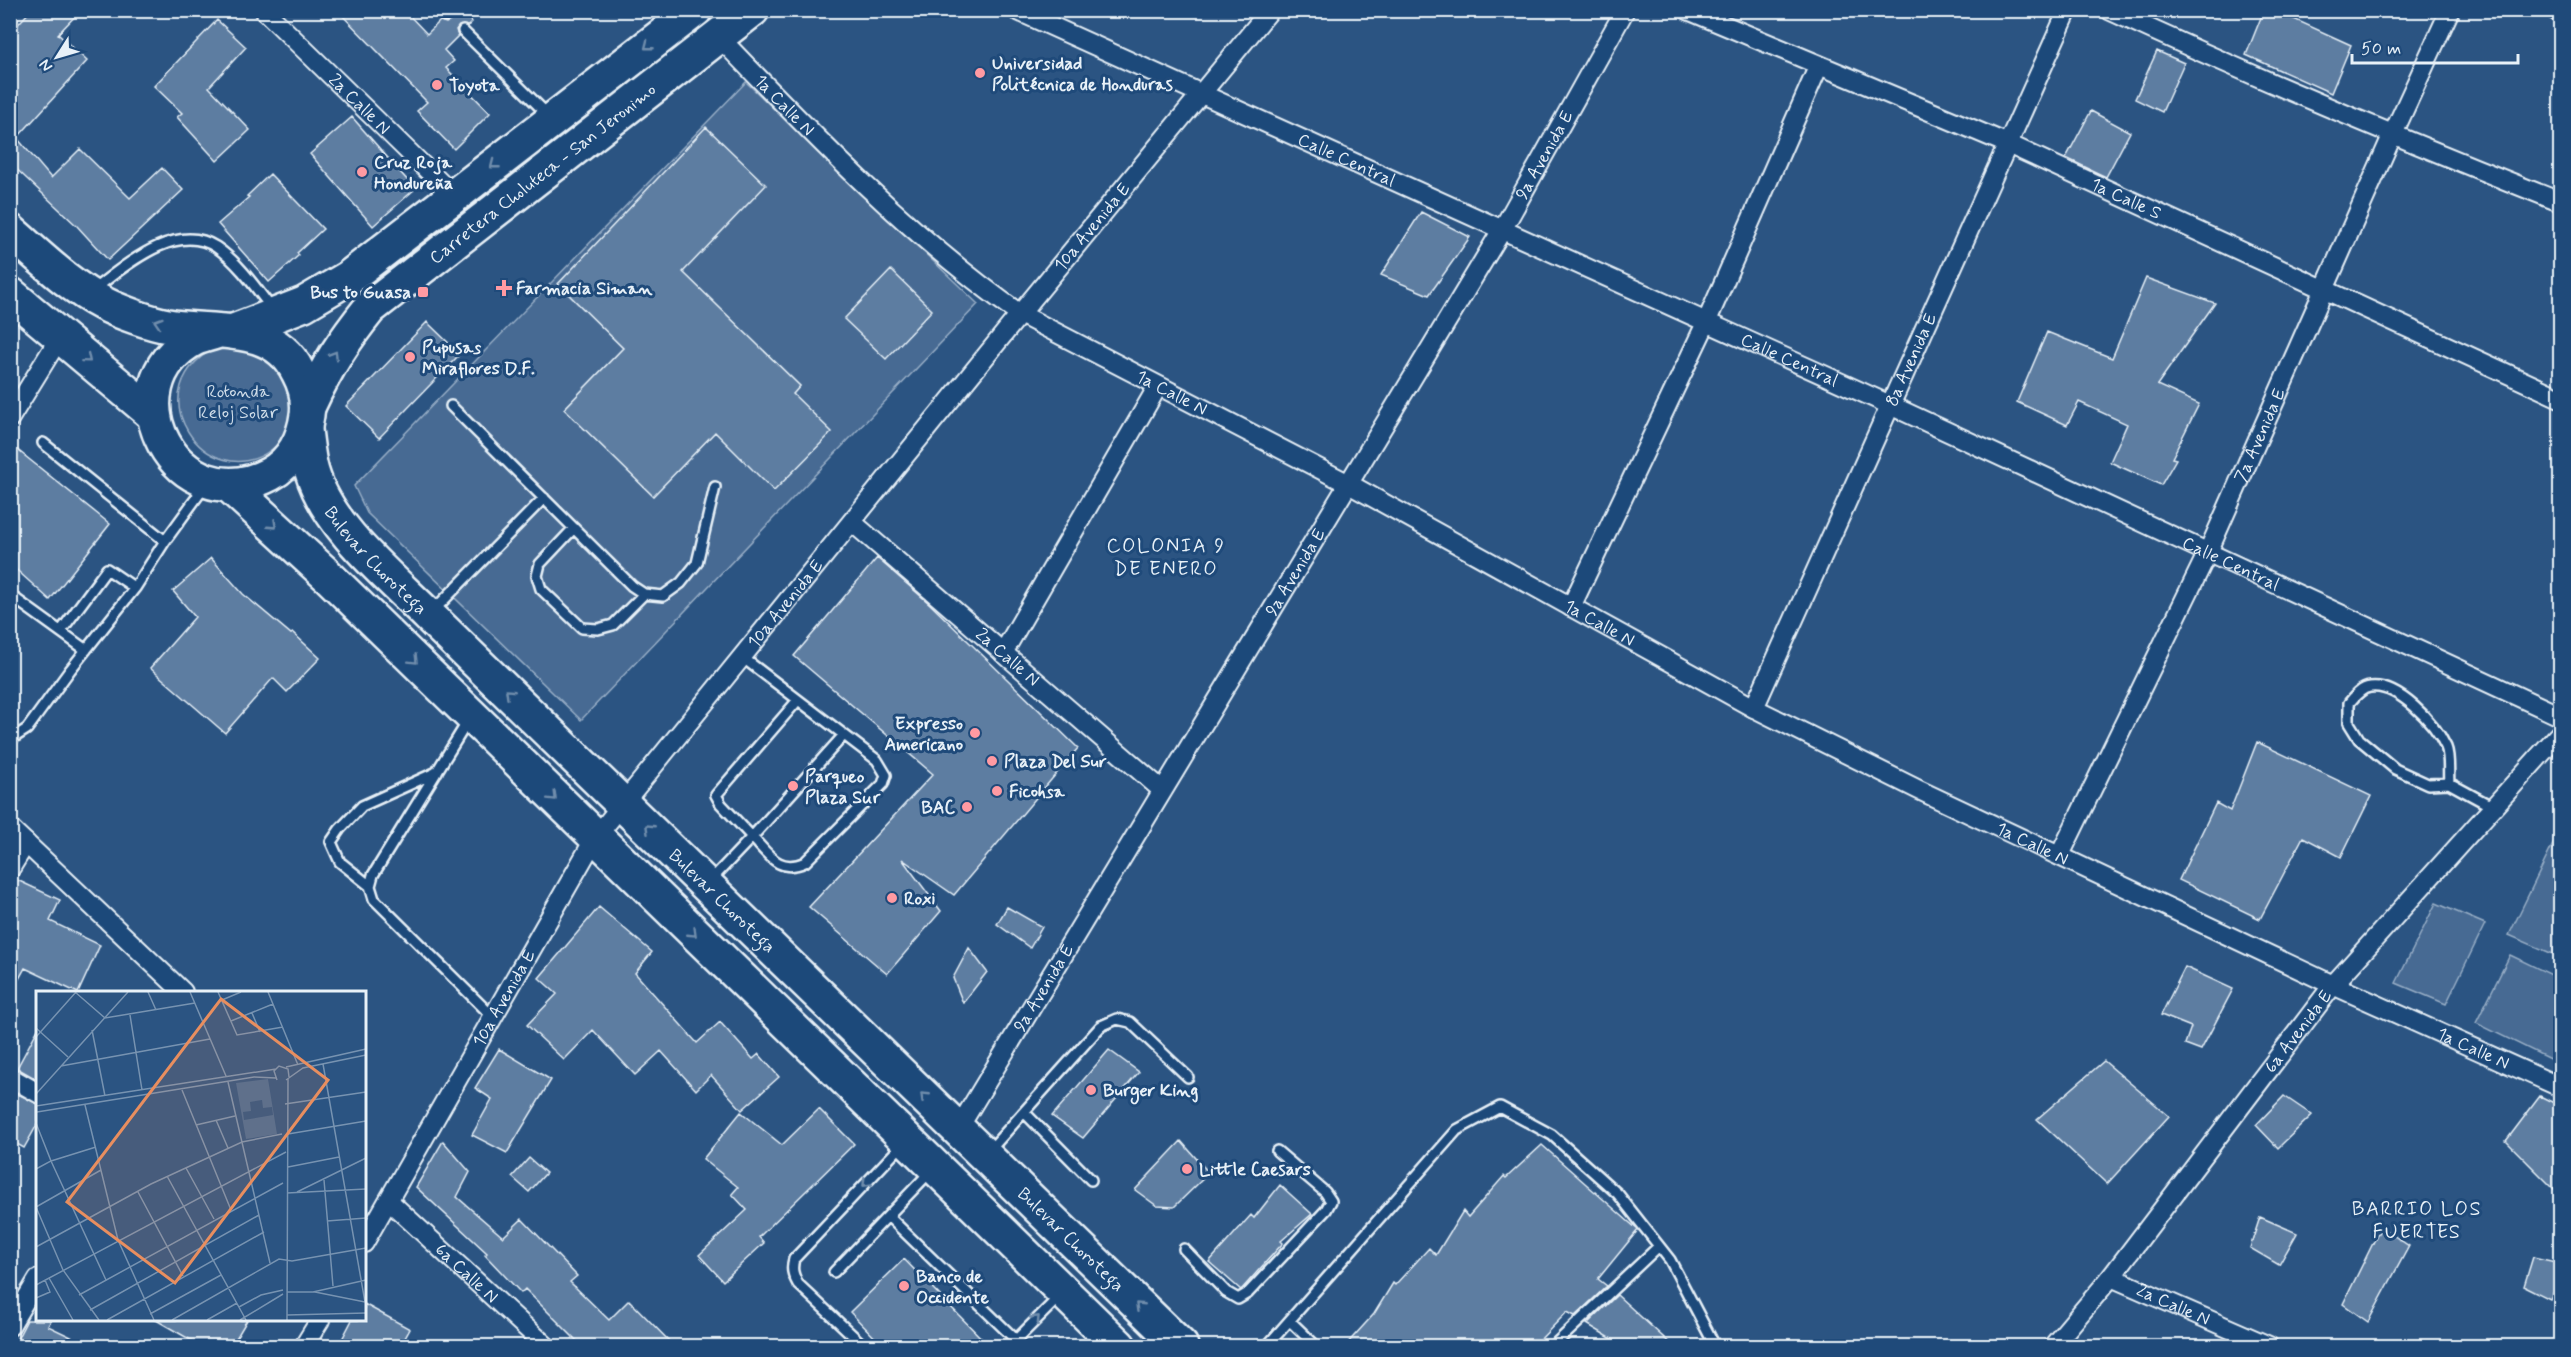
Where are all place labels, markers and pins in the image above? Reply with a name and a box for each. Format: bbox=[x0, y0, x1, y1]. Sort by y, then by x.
place label: Universidad Politécnica de Honduras bbox=[992, 52, 1173, 97]
marker: Universidad Politécnica de Honduras bbox=[973, 66, 987, 80]
place label: Toyota bbox=[449, 74, 501, 98]
marker: Toyota bbox=[430, 78, 444, 92]
place label: Cruz Roja Hondureña bbox=[374, 151, 453, 196]
marker: Cruz Roja Hondureña bbox=[355, 165, 369, 179]
place label: Farmacia Siman bbox=[516, 277, 653, 301]
place label: Bus to Guasa bbox=[310, 281, 411, 305]
marker: Farmacia Siman bbox=[497, 281, 511, 295]
marker: Bus to Guasa bbox=[416, 285, 430, 299]
place label: Pupusas Miraflores D.F. bbox=[422, 336, 535, 381]
marker: Pupusas Miraflores D.F. bbox=[403, 350, 417, 364]
place label: Expresso Americano bbox=[884, 712, 963, 757]
marker: Expresso Americano bbox=[968, 726, 982, 740]
place label: Plaza Del Sur bbox=[1004, 750, 1107, 774]
marker: Plaza Del Sur bbox=[985, 754, 999, 768]
place label: Parqueo Plaza Sur bbox=[805, 765, 881, 810]
marker: Parqueo Plaza Sur bbox=[786, 779, 800, 793]
place label: Ficohsa bbox=[1009, 780, 1066, 804]
marker: Ficohsa bbox=[990, 784, 1004, 798]
place label: BAC bbox=[921, 796, 955, 820]
marker: BAC bbox=[960, 800, 974, 814]
place label: Roxi bbox=[904, 887, 936, 911]
marker: Roxi bbox=[885, 891, 899, 905]
place label: Burger King bbox=[1103, 1079, 1198, 1105]
marker: Burger King bbox=[1084, 1083, 1098, 1097]
place label: Little Caesars bbox=[1199, 1158, 1311, 1182]
marker: Little Caesars bbox=[1180, 1162, 1194, 1176]
place label: Banco de Occidente bbox=[916, 1265, 989, 1310]
marker: Banco de Occidente bbox=[897, 1279, 911, 1293]

